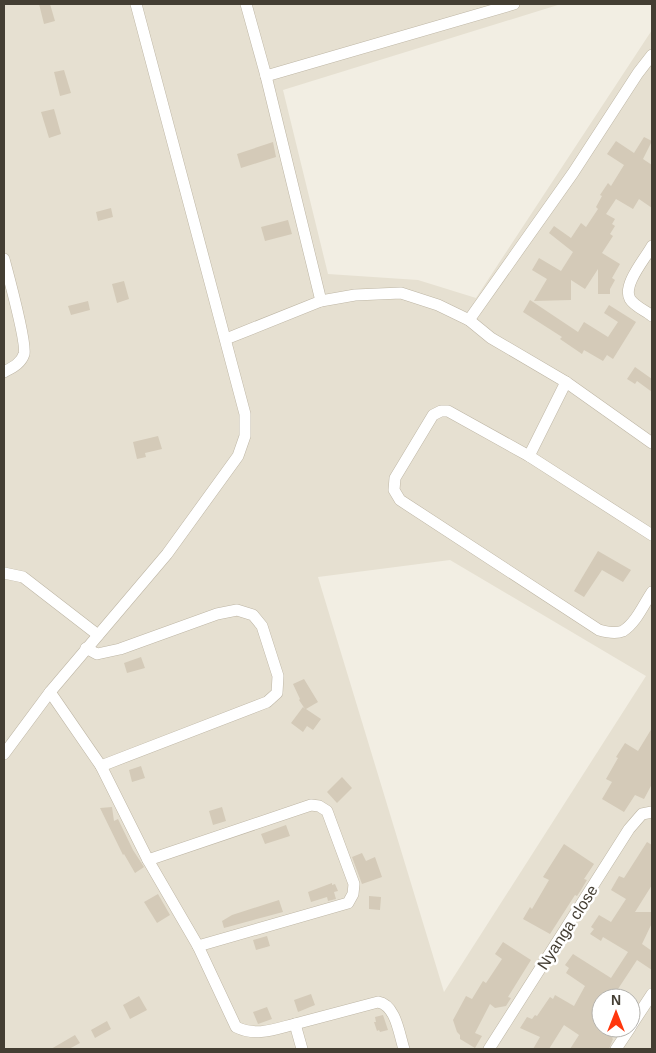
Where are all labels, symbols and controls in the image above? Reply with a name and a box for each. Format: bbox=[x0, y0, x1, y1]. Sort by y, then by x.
street label: Nyanga close bbox=[534, 882, 601, 973]
north arrow bbox=[591, 988, 641, 1038]
text: N bbox=[611, 992, 621, 1008]

